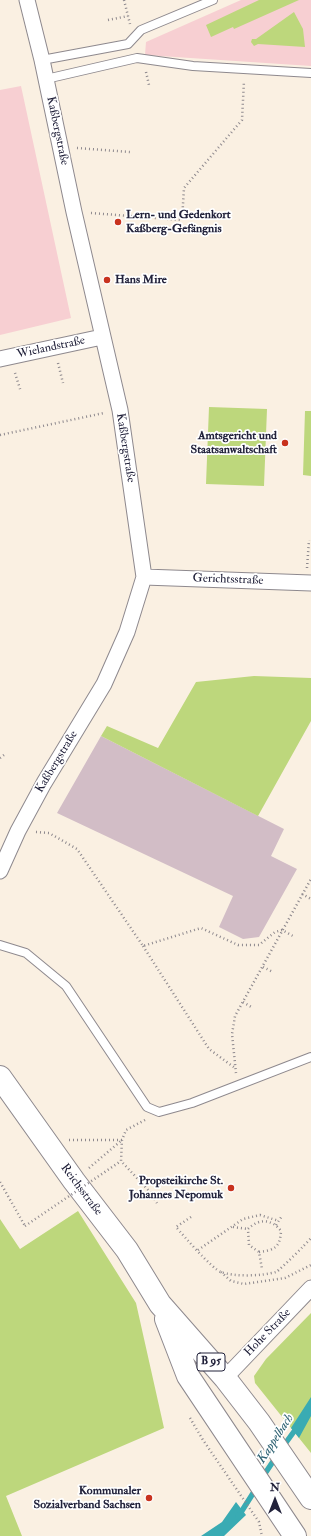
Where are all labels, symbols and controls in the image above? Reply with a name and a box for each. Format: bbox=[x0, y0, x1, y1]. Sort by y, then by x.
street label: Kaßbergstraße bbox=[43, 95, 71, 167]
place label: Lern- und Gedenkort Kaßberg-Gefängnis bbox=[126, 208, 231, 236]
marker: Lern- und Gedenkort Kaßberg-Gefängnis bbox=[113, 217, 123, 227]
place label: Hans Mire bbox=[115, 273, 167, 287]
marker: Hans Mire bbox=[102, 275, 112, 285]
street label: Wielandstraße bbox=[16, 334, 86, 362]
street label: Kaßbergstraße bbox=[112, 412, 138, 484]
place label: Amtsgericht und Staatsanwaltschaft bbox=[190, 429, 277, 457]
marker: Amtsgericht und Staatsanwaltschaft bbox=[280, 438, 290, 448]
street label: Gerichtsstraße bbox=[192, 572, 264, 588]
street label: Kaßbergstraße bbox=[33, 728, 81, 796]
street label: Reichsstraße bbox=[57, 1161, 105, 1219]
place label: Propsteikirche St. Johannes Nepomuk bbox=[129, 1174, 223, 1202]
marker: Propsteikirche St. Johannes Nepomuk bbox=[226, 1183, 236, 1193]
street label: Hohe Straße bbox=[242, 1306, 294, 1360]
road number: B 95 bbox=[197, 1353, 225, 1371]
water label: Kappelbach bbox=[254, 1412, 298, 1466]
north arrow bbox=[255, 1480, 295, 1520]
text: N bbox=[270, 1481, 280, 1494]
place label: Kommunaler Sozialverband Sachsen bbox=[34, 1484, 141, 1512]
marker: Kommunaler Sozialverband Sachsen bbox=[144, 1493, 154, 1503]

